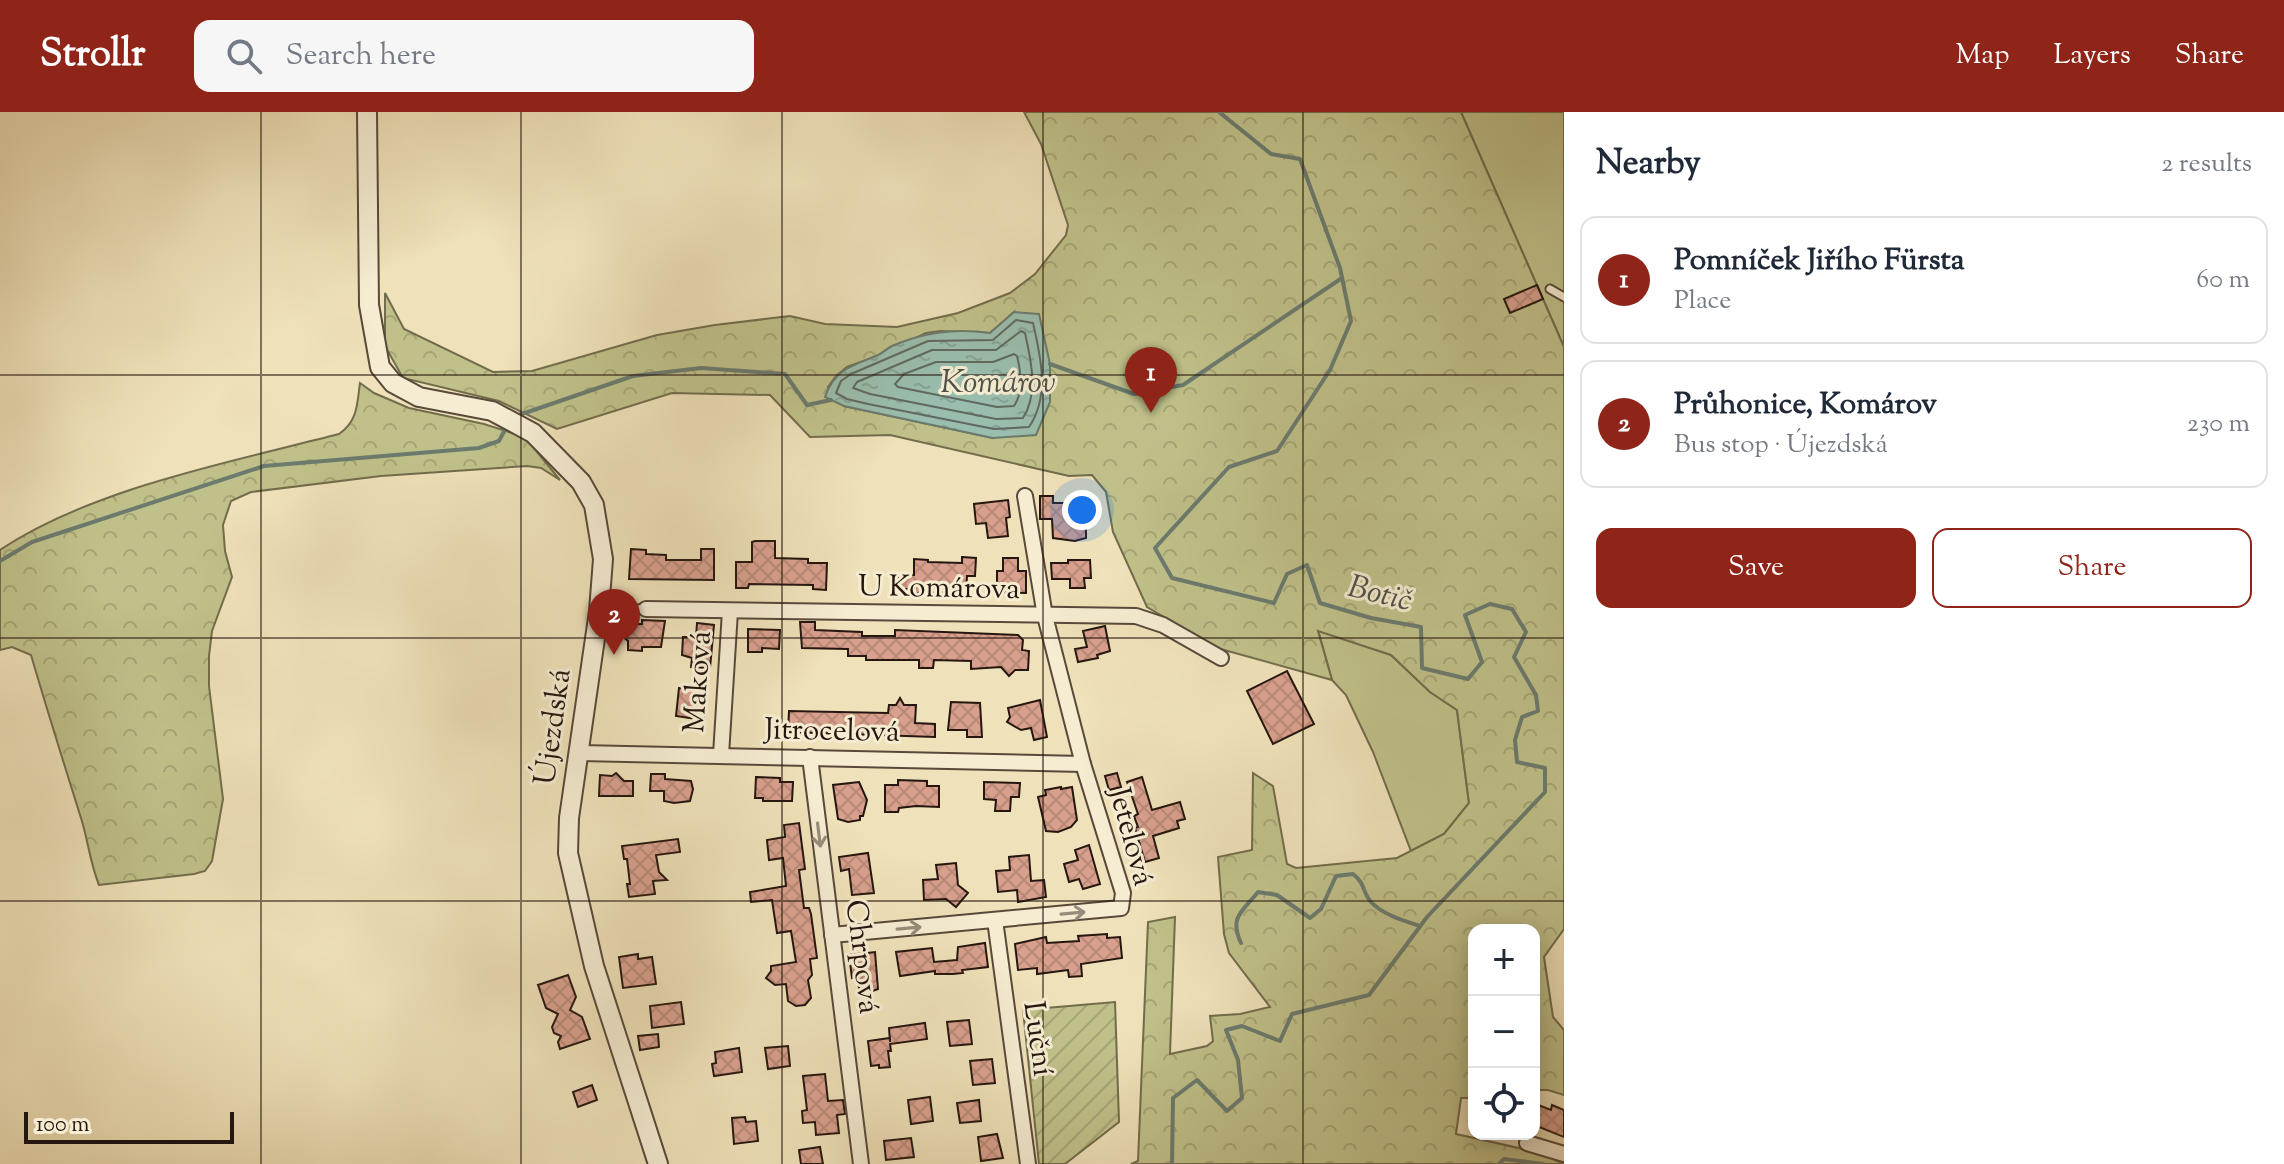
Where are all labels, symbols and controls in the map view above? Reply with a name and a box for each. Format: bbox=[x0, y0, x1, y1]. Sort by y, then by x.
search box bbox=[194, 20, 754, 92]
text: Strollr bbox=[40, 29, 146, 83]
icon: search bbox=[222, 34, 266, 78]
text: Search here bbox=[286, 35, 436, 78]
text: Map bbox=[1956, 36, 2009, 76]
text: Layers bbox=[2053, 36, 2131, 76]
text: Share bbox=[2175, 36, 2244, 76]
text: Nearby bbox=[1596, 140, 1701, 189]
text: 2 results bbox=[2161, 146, 2252, 183]
text: Pomníček Jiřího Fürsta bbox=[1674, 240, 1965, 283]
text: 1 bbox=[1620, 262, 1628, 299]
text: 60 m bbox=[2196, 262, 2250, 299]
text: Place bbox=[1674, 283, 1731, 320]
pin: 1 bbox=[1125, 347, 1177, 413]
water label: Komárov bbox=[941, 361, 1056, 407]
text: Průhonice, Komárov bbox=[1674, 384, 1937, 427]
text: 2 bbox=[1618, 406, 1630, 443]
text: 230 m bbox=[2187, 406, 2250, 443]
text: Bus stop · Újezdská bbox=[1674, 427, 1888, 464]
your location bbox=[1062, 490, 1102, 530]
button: Save bbox=[1596, 528, 1916, 608]
button: Share bbox=[1932, 528, 2252, 608]
water label: Botič bbox=[1343, 565, 1417, 625]
street label: U Komárova bbox=[858, 566, 1021, 612]
pin: 2 bbox=[588, 589, 640, 655]
street label: Maková bbox=[674, 629, 724, 735]
street label: Újezdská bbox=[525, 666, 583, 788]
street label: Jitrocelová bbox=[762, 709, 900, 755]
street label: Jetelová bbox=[1096, 781, 1164, 891]
one-way arrow bbox=[812, 821, 827, 848]
street label: Chrpová bbox=[833, 898, 889, 1017]
one-way arrow bbox=[1059, 905, 1086, 920]
one-way arrow bbox=[896, 920, 922, 935]
map controls bbox=[1468, 924, 1540, 1140]
button: + bbox=[1468, 924, 1540, 996]
button: − bbox=[1468, 996, 1540, 1068]
street label: Luční bbox=[1010, 999, 1064, 1079]
button: locate bbox=[1468, 1068, 1540, 1140]
scale bar bbox=[24, 1108, 234, 1144]
text: 100 m bbox=[36, 1110, 89, 1142]

